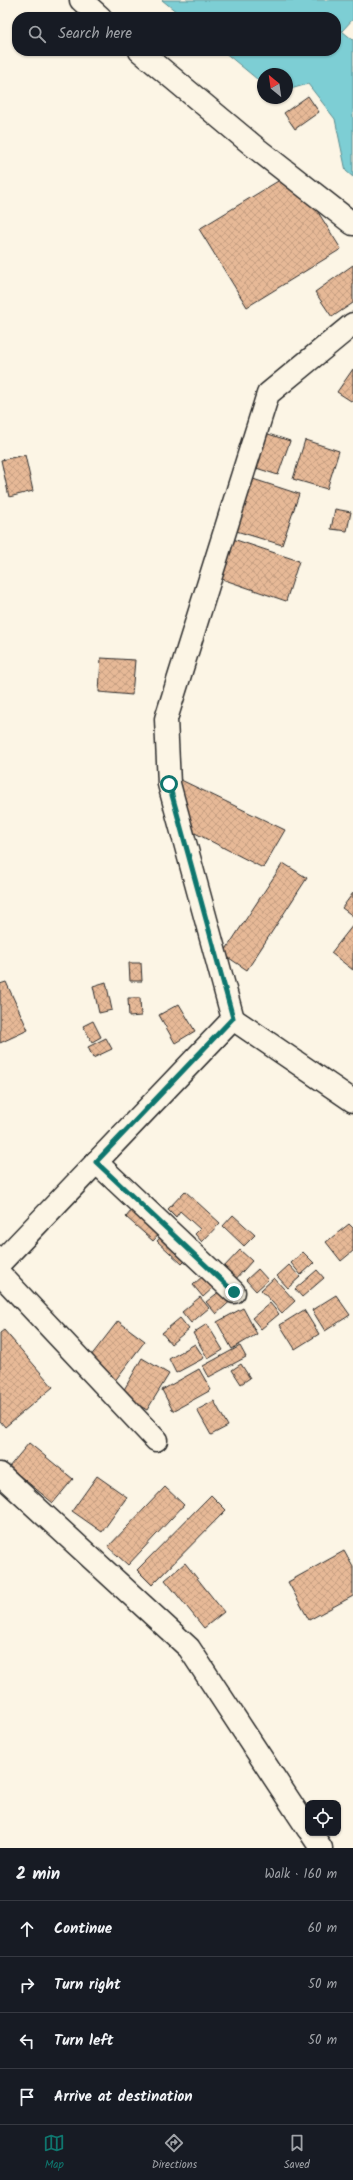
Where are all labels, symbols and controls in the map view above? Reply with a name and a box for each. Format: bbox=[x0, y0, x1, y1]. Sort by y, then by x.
search box bbox=[12, 12, 341, 56]
text: Search here bbox=[58, 22, 132, 46]
icon: search bbox=[26, 23, 48, 45]
north arrow bbox=[257, 68, 293, 104]
route start bbox=[160, 775, 178, 793]
route end bbox=[225, 1283, 243, 1301]
map controls bbox=[305, 1800, 341, 1836]
button: locate bbox=[305, 1800, 341, 1836]
text: 2 min bbox=[16, 1861, 60, 1888]
text: Walk · 160 m bbox=[265, 1864, 337, 1885]
text: Continue bbox=[54, 1917, 112, 1941]
icon: ahead bbox=[16, 1918, 38, 1940]
text: 60 m bbox=[308, 1918, 337, 1939]
text: Turn right bbox=[54, 1973, 121, 1997]
icon: right bbox=[16, 1974, 38, 1996]
text: 50 m bbox=[308, 1974, 337, 1995]
text: Turn left bbox=[54, 2029, 114, 2053]
icon: left bbox=[16, 2030, 38, 2052]
text: 50 m bbox=[308, 2030, 337, 2051]
text: Arrive at destination bbox=[54, 2085, 193, 2109]
icon: arrive bbox=[16, 2086, 38, 2108]
tab: Map bbox=[43, 2132, 65, 2174]
tab: Directions bbox=[152, 2132, 197, 2174]
tab: Saved bbox=[284, 2132, 310, 2174]

